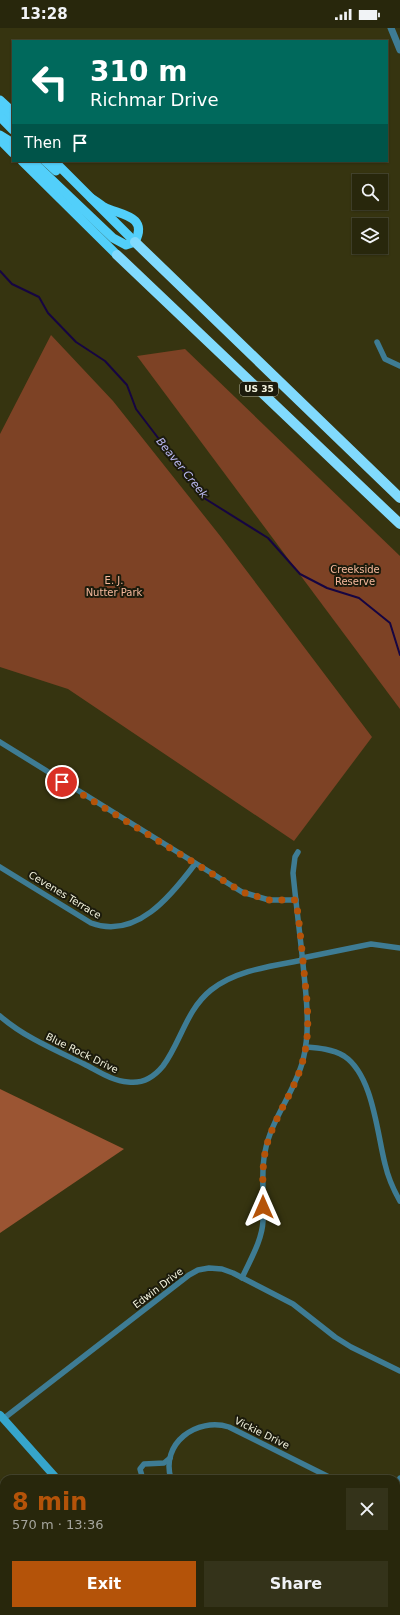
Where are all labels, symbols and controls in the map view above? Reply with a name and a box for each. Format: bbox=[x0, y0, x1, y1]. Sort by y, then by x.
text: 13:28 bbox=[20, 5, 68, 23]
text: 310 m bbox=[90, 55, 187, 88]
icon: left bbox=[24, 56, 76, 108]
text: Richmar Drive bbox=[90, 89, 219, 110]
icon: arrive bbox=[69, 132, 91, 154]
text: Then bbox=[24, 134, 61, 152]
map controls bbox=[352, 174, 388, 254]
button: search bbox=[352, 174, 388, 210]
button: layers bbox=[352, 218, 388, 254]
road number: US 35 bbox=[240, 382, 278, 396]
water label: Beaver Creek bbox=[154, 435, 211, 502]
park label: Creekside Reserve bbox=[330, 564, 380, 587]
park label: E. J. Nutter Park bbox=[86, 575, 143, 598]
pin bbox=[45, 765, 79, 799]
icon: arrive bbox=[51, 771, 73, 793]
street label: Cevenes Terrace bbox=[27, 869, 103, 921]
street label: Blue Rock Drive bbox=[44, 1031, 120, 1075]
position arrow bbox=[242, 1186, 284, 1228]
street label: Edwin Drive bbox=[131, 1266, 185, 1310]
street label: Vickie Drive bbox=[233, 1415, 291, 1451]
text: 8 min bbox=[12, 1488, 87, 1516]
button: close bbox=[346, 1488, 388, 1530]
text: 570 m · 13:36 bbox=[12, 1517, 103, 1532]
button: Exit bbox=[12, 1561, 196, 1607]
button: Share bbox=[204, 1561, 388, 1607]

